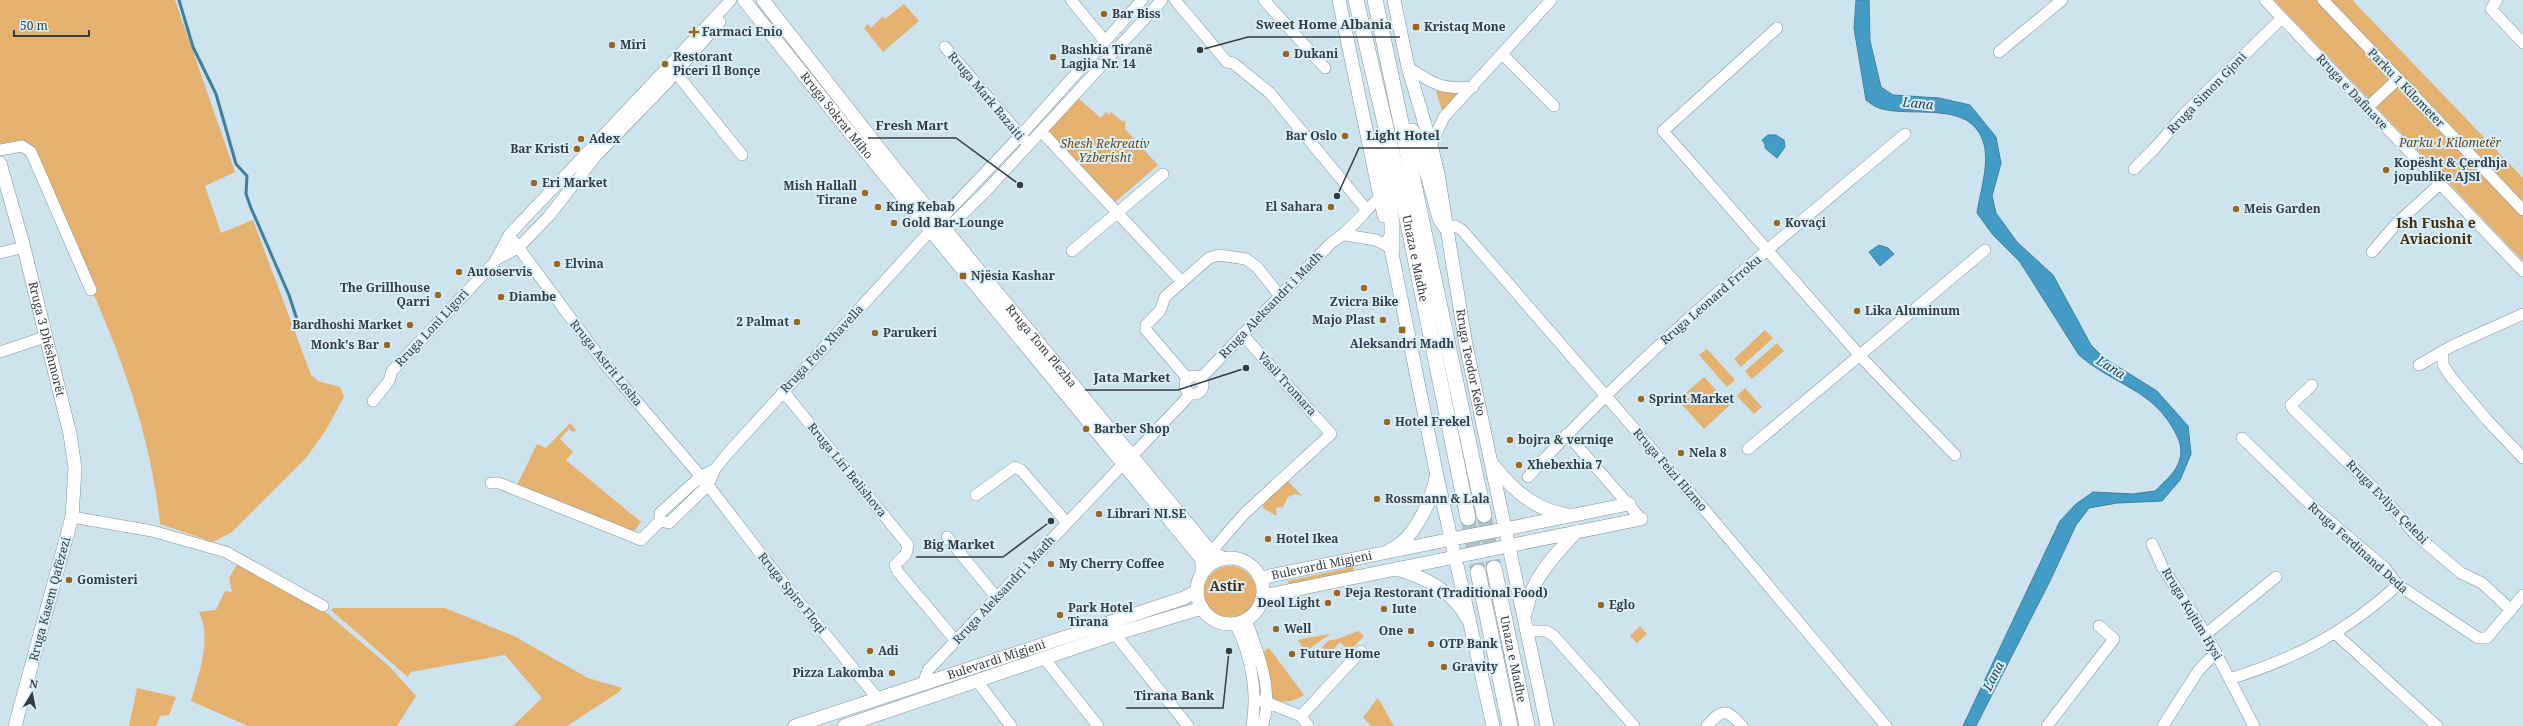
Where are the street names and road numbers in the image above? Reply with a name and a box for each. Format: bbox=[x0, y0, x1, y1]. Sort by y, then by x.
street label: Parku 1 Kilometer bbox=[2364, 44, 2449, 131]
street label: Rruga Mark Bazaiti bbox=[944, 48, 1029, 144]
street label: Rruga Simon Gjoni bbox=[2163, 48, 2250, 137]
street label: Rruga e Dafinave bbox=[2313, 50, 2392, 133]
street label: Rruga Sokrat Miho bbox=[797, 68, 877, 162]
street label: Unaza e Madhe bbox=[1398, 213, 1433, 303]
street label: Rruga Aleksandri i Madh bbox=[1215, 247, 1327, 362]
street label: Rruga Leonard Frroku bbox=[1656, 251, 1765, 348]
street label: Rruga 3 Dhëshmorët bbox=[25, 280, 69, 398]
street label: Rruga Loni Ligori bbox=[391, 285, 472, 370]
street label: Rruga Tom Plezha bbox=[1002, 300, 1081, 391]
street label: Rruga Foto Xhavella bbox=[776, 301, 867, 397]
street label: Rruga Teodor Keko bbox=[1452, 308, 1490, 418]
street label: Rruga Astrit Losha bbox=[566, 316, 647, 410]
street label: Vasil Tromara bbox=[1254, 348, 1321, 419]
street label: Rruga Liri Belishova bbox=[804, 419, 891, 521]
street label: Rruga Feizi Hizmo bbox=[1629, 424, 1711, 515]
street label: Rruga Evliya Çelebi bbox=[2343, 456, 2432, 548]
street label: Rruga Ferdinand Deda bbox=[2305, 498, 2412, 597]
street label: Rruga Aleksandri i Madh bbox=[949, 531, 1059, 648]
street label: Rruga Kasem Qafëzezi bbox=[25, 535, 74, 663]
street label: Bulevardi Migjeni bbox=[1270, 546, 1374, 584]
street label: Rruga Spiro Floqi bbox=[754, 549, 831, 637]
street label: Rruga Kujtim Hysi bbox=[2158, 564, 2227, 663]
street label: Unaza e Madhe bbox=[1496, 614, 1531, 704]
street label: Bulevardi Migjeni bbox=[945, 635, 1048, 683]

